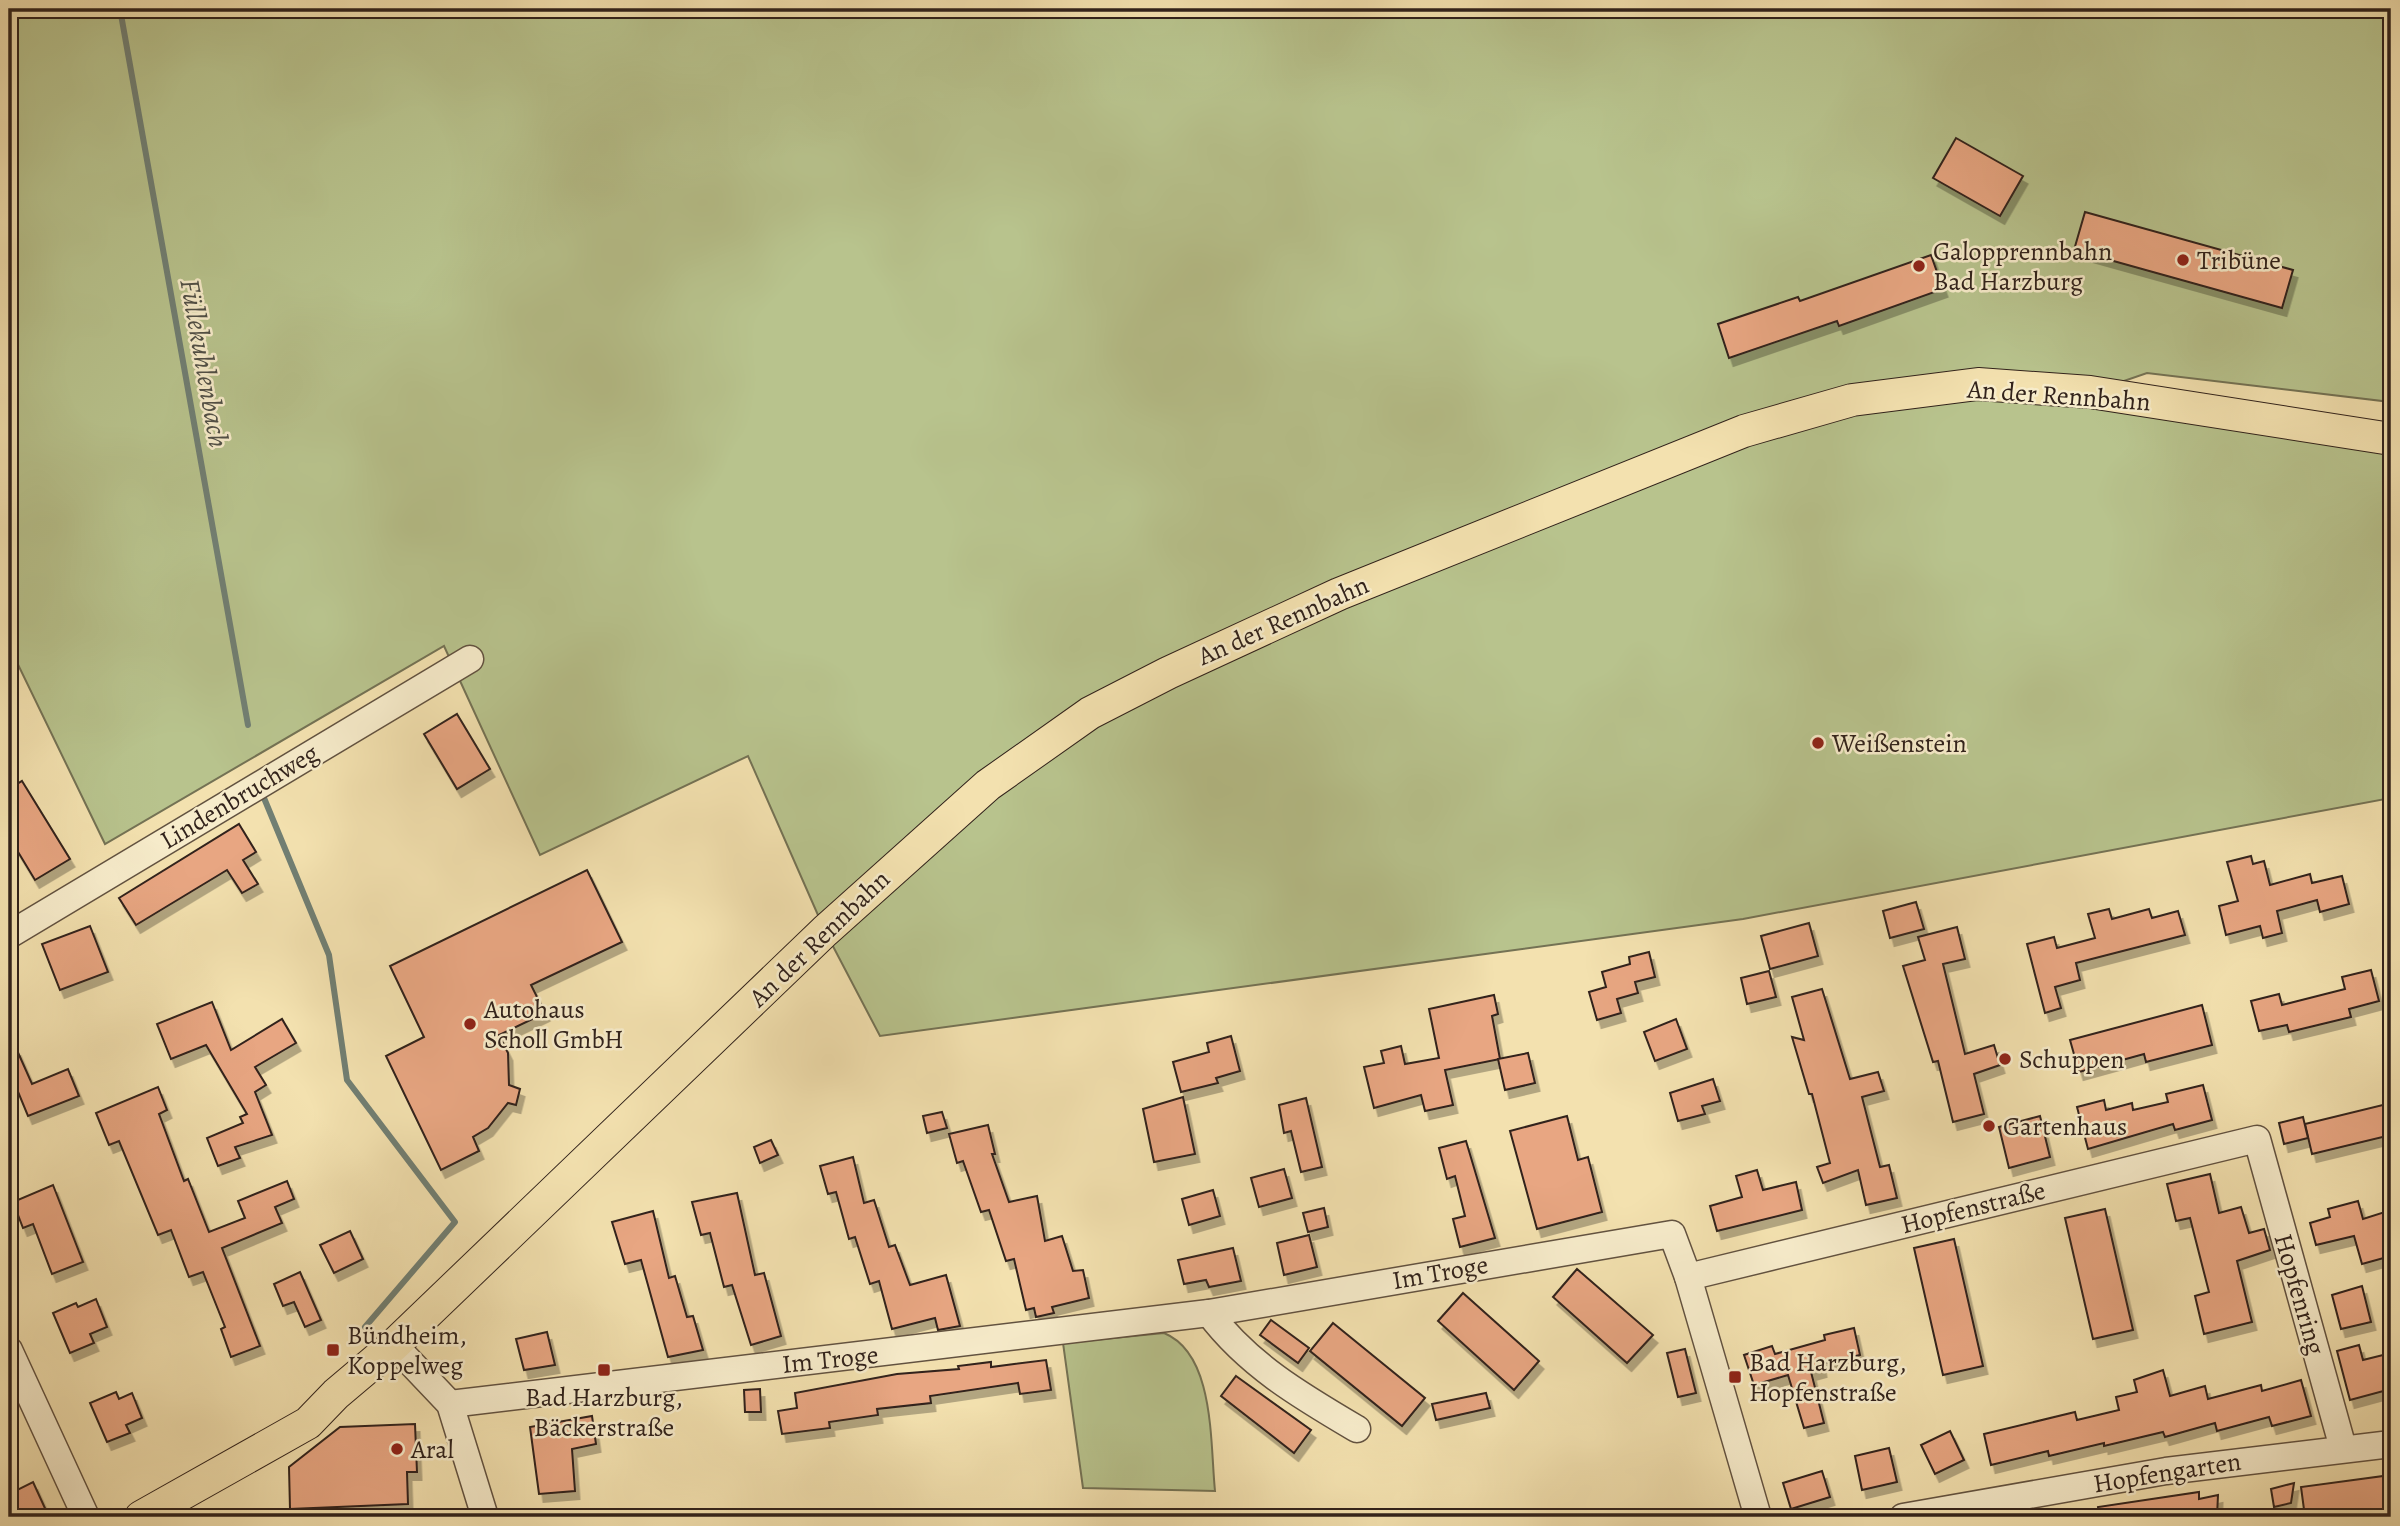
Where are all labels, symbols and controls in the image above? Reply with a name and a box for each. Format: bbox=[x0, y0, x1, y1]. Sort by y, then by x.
place label: Galopprennbahn Bad Harzburg bbox=[1933, 234, 2112, 299]
place label: Tribüne bbox=[2197, 243, 2281, 278]
marker: Tribüne bbox=[2175, 252, 2191, 268]
marker: Galopprennbahn Bad Harzburg bbox=[1911, 258, 1927, 274]
water label: Füllekuhlenbach bbox=[170, 276, 238, 451]
street label: An der Rennbahn bbox=[1965, 372, 2152, 419]
street label: An der Rennbahn bbox=[1191, 567, 1374, 674]
place label: Weißenstein bbox=[1831, 726, 1967, 761]
street label: Lindenbruchweg bbox=[154, 735, 325, 857]
marker: Weißenstein bbox=[1810, 735, 1826, 751]
street label: An der Rennbahn bbox=[740, 862, 897, 1015]
place label: Autohaus Scholl GmbH bbox=[483, 992, 624, 1057]
marker: Autohaus Scholl GmbH bbox=[462, 1016, 478, 1032]
place label: Schuppen bbox=[2019, 1042, 2125, 1077]
marker: Schuppen bbox=[1997, 1051, 2013, 1067]
place label: Gartenhaus bbox=[2003, 1109, 2127, 1144]
marker: Gartenhaus bbox=[1981, 1118, 1997, 1134]
street label: Hopfenstraße bbox=[1897, 1173, 2049, 1242]
street label: Hopfenring bbox=[2266, 1230, 2333, 1359]
street label: Im Troge bbox=[1389, 1247, 1491, 1298]
place label: Bündheim, Koppelweg bbox=[347, 1318, 467, 1383]
street label: Im Troge bbox=[780, 1337, 880, 1382]
marker: Bündheim, Koppelweg bbox=[325, 1342, 341, 1358]
place label: Bad Harzburg, Hopfenstraße bbox=[1749, 1345, 1907, 1410]
marker: Bad Harzburg, Bäckerstraße bbox=[596, 1362, 612, 1378]
marker: Bad Harzburg, Hopfenstraße bbox=[1727, 1369, 1743, 1385]
place label: Bad Harzburg, Bäckerstraße bbox=[525, 1380, 683, 1445]
place label: Aral bbox=[410, 1432, 454, 1467]
marker: Aral bbox=[389, 1441, 405, 1457]
street label: Hopfengarten bbox=[2091, 1444, 2243, 1501]

